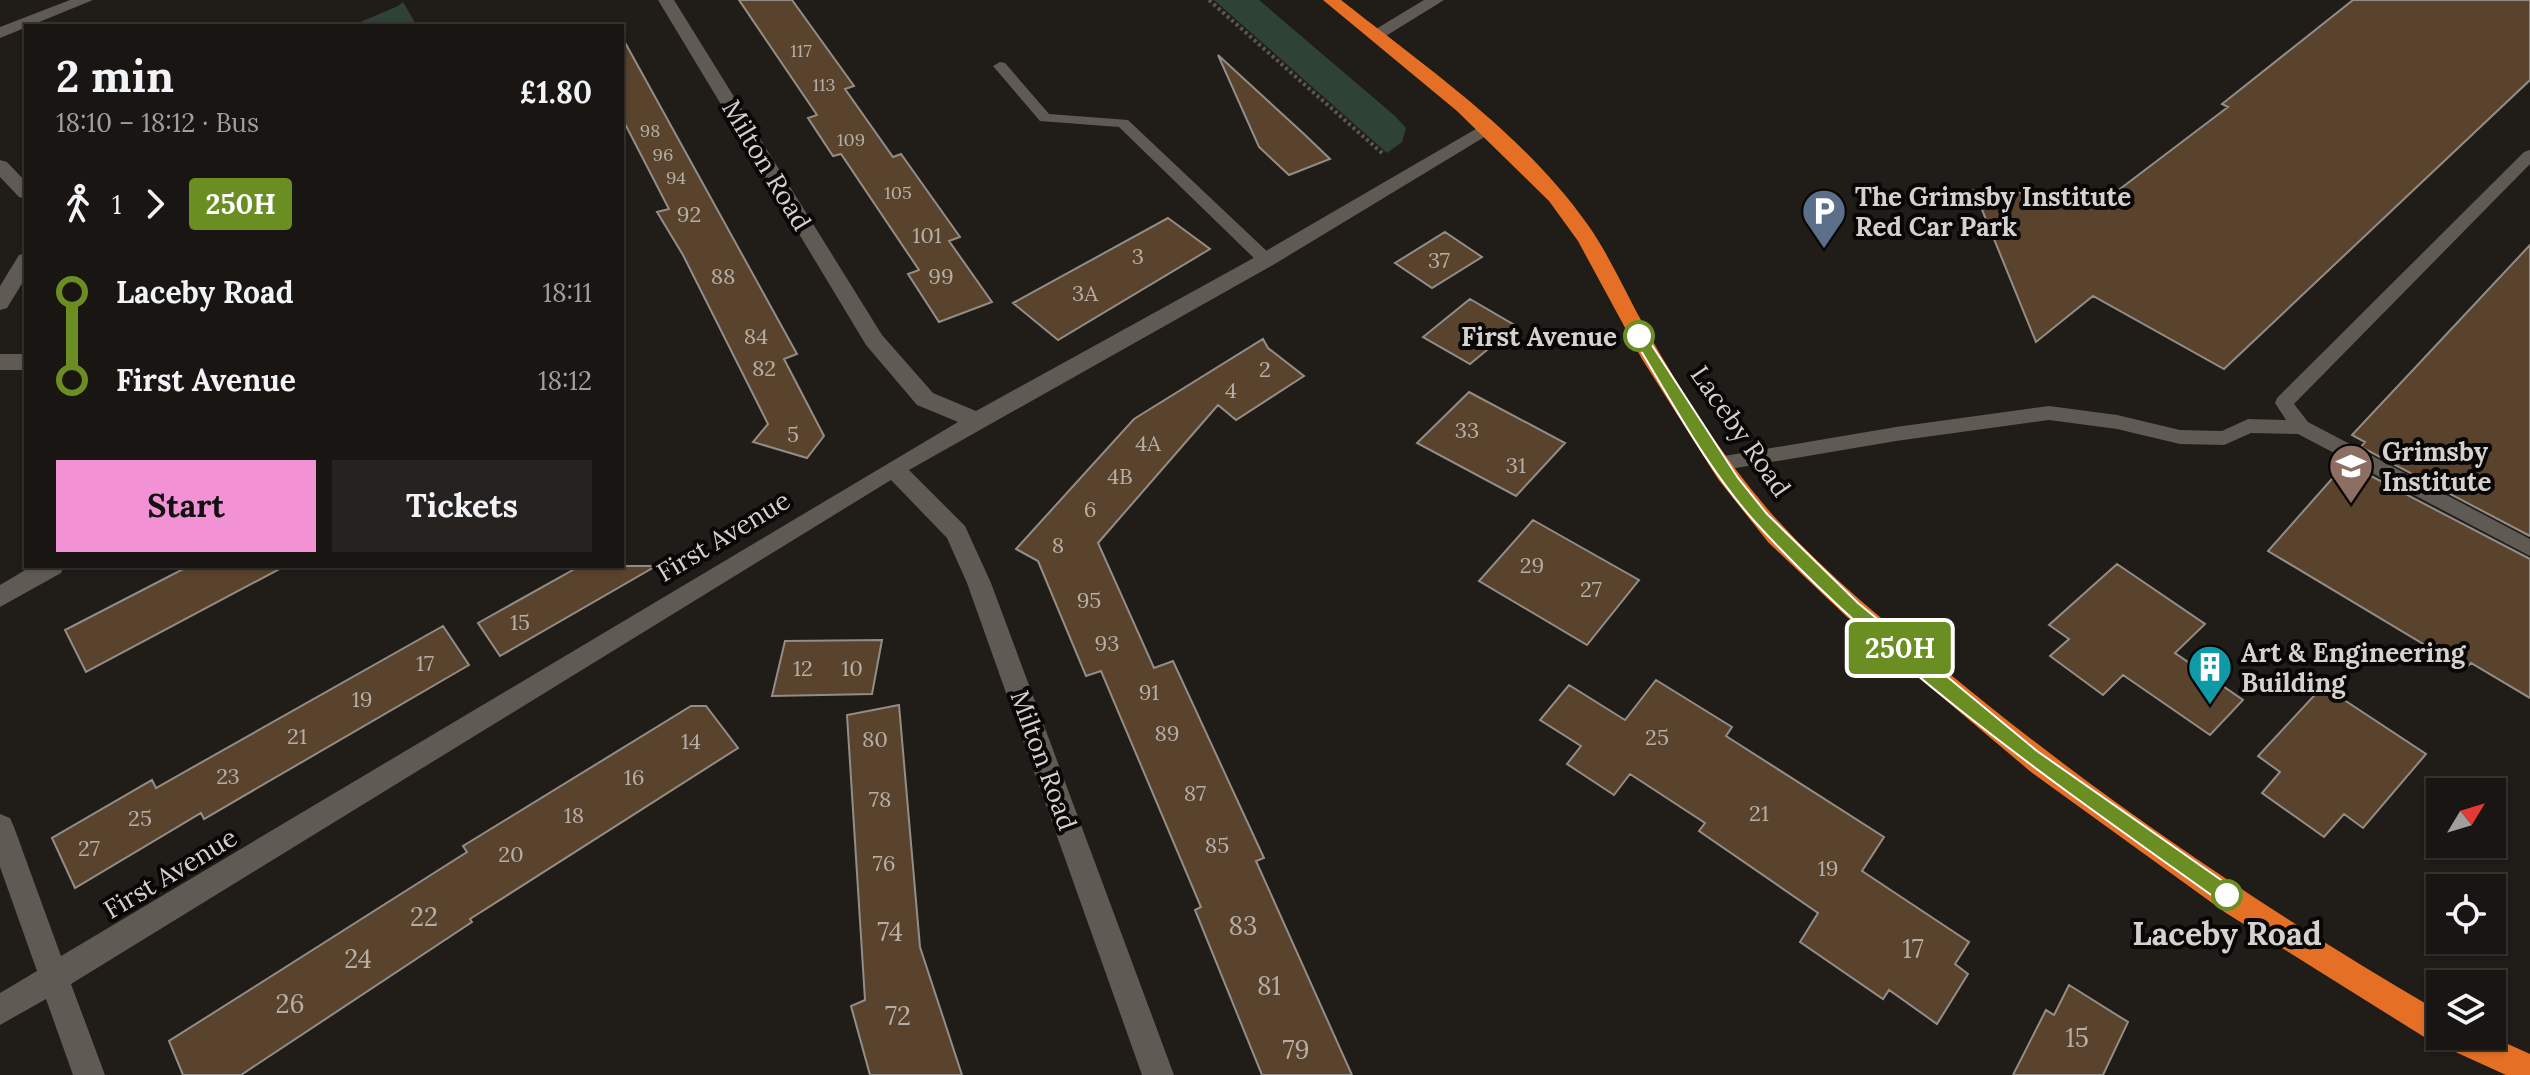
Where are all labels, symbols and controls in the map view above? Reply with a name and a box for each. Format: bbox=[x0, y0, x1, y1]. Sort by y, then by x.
house number: 117 bbox=[790, 39, 812, 62]
text: 2 min bbox=[56, 48, 174, 104]
text: £1.80 bbox=[519, 73, 592, 111]
house number: 113 bbox=[812, 73, 836, 96]
street label: Milton Road bbox=[715, 94, 819, 236]
text: 18:10 – 18:12 · Bus bbox=[56, 106, 259, 139]
house number: 98 bbox=[640, 119, 660, 142]
house number: 109 bbox=[837, 128, 865, 151]
house number: 96 bbox=[653, 143, 673, 166]
house number: 94 bbox=[666, 166, 686, 189]
place label: The Grimsby Institute Red Car Park bbox=[1855, 180, 2131, 243]
house number: 105 bbox=[884, 181, 912, 204]
icon: walk bbox=[56, 182, 100, 226]
icon: forward bbox=[133, 182, 177, 226]
text: 250H bbox=[205, 186, 276, 222]
parking icon: The Grimsby Institute Red Car Park bbox=[1800, 187, 1848, 250]
text: 1 bbox=[112, 188, 121, 221]
house number: 92 bbox=[677, 200, 701, 228]
house number: 101 bbox=[912, 221, 942, 249]
house number: 3 bbox=[1132, 242, 1144, 270]
house number: 37 bbox=[1428, 246, 1450, 274]
house number: 88 bbox=[711, 262, 735, 290]
house number: 99 bbox=[928, 262, 954, 290]
text: Laceby Road bbox=[116, 273, 294, 311]
text: 18:11 bbox=[542, 276, 592, 309]
house number: 3A bbox=[1072, 279, 1099, 307]
place label: First Avenue bbox=[1461, 320, 1617, 353]
marker: First Avenue bbox=[1624, 321, 1654, 351]
house number: 84 bbox=[744, 322, 768, 350]
house number: 82 bbox=[752, 354, 776, 382]
house number: 2 bbox=[1259, 355, 1271, 383]
street label: Laceby Road bbox=[1684, 359, 1798, 503]
text: First Avenue bbox=[116, 361, 296, 399]
text: 18:12 bbox=[538, 364, 592, 397]
house number: 4 bbox=[1225, 376, 1237, 404]
house number: 33 bbox=[1455, 416, 1479, 444]
house number: 5 bbox=[787, 420, 799, 448]
house number: 4A bbox=[1135, 429, 1162, 457]
place label: Grimsby Institute bbox=[2382, 435, 2492, 498]
school or university icon: Grimsby Institute bbox=[2327, 442, 2375, 505]
house number: 31 bbox=[1506, 451, 1526, 479]
button: Start bbox=[56, 460, 316, 552]
button: Tickets bbox=[332, 460, 592, 552]
house number: 4B bbox=[1107, 462, 1133, 490]
street label: First Avenue bbox=[650, 483, 796, 589]
house number: 6 bbox=[1084, 495, 1096, 523]
house number: 8 bbox=[1052, 531, 1064, 559]
house number: 29 bbox=[1520, 551, 1544, 579]
house number: 27 bbox=[1580, 575, 1602, 603]
house number: 95 bbox=[1077, 586, 1101, 614]
house number: 15 bbox=[510, 608, 530, 636]
line badge: 250H bbox=[1844, 622, 1956, 674]
house number: 93 bbox=[1095, 629, 1119, 657]
text: 250H bbox=[1865, 630, 1935, 666]
place label: Art & Engineering Building bbox=[2241, 636, 2467, 699]
building icon: Art & Engineering Building bbox=[2186, 643, 2234, 706]
house number: 17 bbox=[416, 649, 434, 677]
house number: 12 bbox=[793, 654, 813, 682]
house number: 10 bbox=[841, 654, 863, 682]
house number: 91 bbox=[1139, 678, 1159, 706]
house number: 19 bbox=[352, 685, 372, 713]
street label: Milton Road bbox=[1003, 686, 1085, 834]
house number: 89 bbox=[1155, 719, 1179, 747]
house number: 21 bbox=[287, 722, 307, 750]
house number: 25 bbox=[1645, 723, 1669, 751]
house number: 80 bbox=[862, 725, 888, 753]
house number: 14 bbox=[681, 727, 701, 755]
house number: 23 bbox=[216, 762, 240, 790]
house number: 16 bbox=[624, 763, 644, 791]
north arrow bbox=[2426, 778, 2506, 858]
map controls bbox=[2426, 778, 2506, 1050]
house number: 87 bbox=[1184, 779, 1206, 807]
house number: 78 bbox=[869, 785, 891, 813]
house number: 21 bbox=[1749, 799, 1769, 827]
house number: 18 bbox=[564, 801, 584, 829]
house number: 25 bbox=[128, 804, 152, 832]
street label: First Avenue bbox=[97, 820, 243, 926]
house number: 85 bbox=[1205, 831, 1229, 859]
house number: 27 bbox=[78, 834, 100, 862]
house number: 20 bbox=[498, 840, 524, 868]
house number: 76 bbox=[873, 849, 895, 877]
house number: 19 bbox=[1818, 854, 1838, 882]
button: locate bbox=[2426, 874, 2506, 954]
marker: Laceby Road bbox=[2212, 880, 2242, 910]
house number: 22 bbox=[410, 900, 438, 933]
house number: 83 bbox=[1228, 909, 1258, 942]
place label: Laceby Road bbox=[2132, 913, 2322, 954]
house number: 74 bbox=[877, 915, 903, 948]
house number: 17 bbox=[1902, 932, 1924, 965]
house number: 24 bbox=[344, 942, 372, 975]
house number: 81 bbox=[1257, 969, 1281, 1002]
button: layers bbox=[2426, 970, 2506, 1050]
house number: 26 bbox=[276, 987, 305, 1020]
house number: 72 bbox=[885, 999, 911, 1032]
house number: 15 bbox=[2065, 1021, 2089, 1054]
house number: 79 bbox=[1282, 1033, 1310, 1066]

